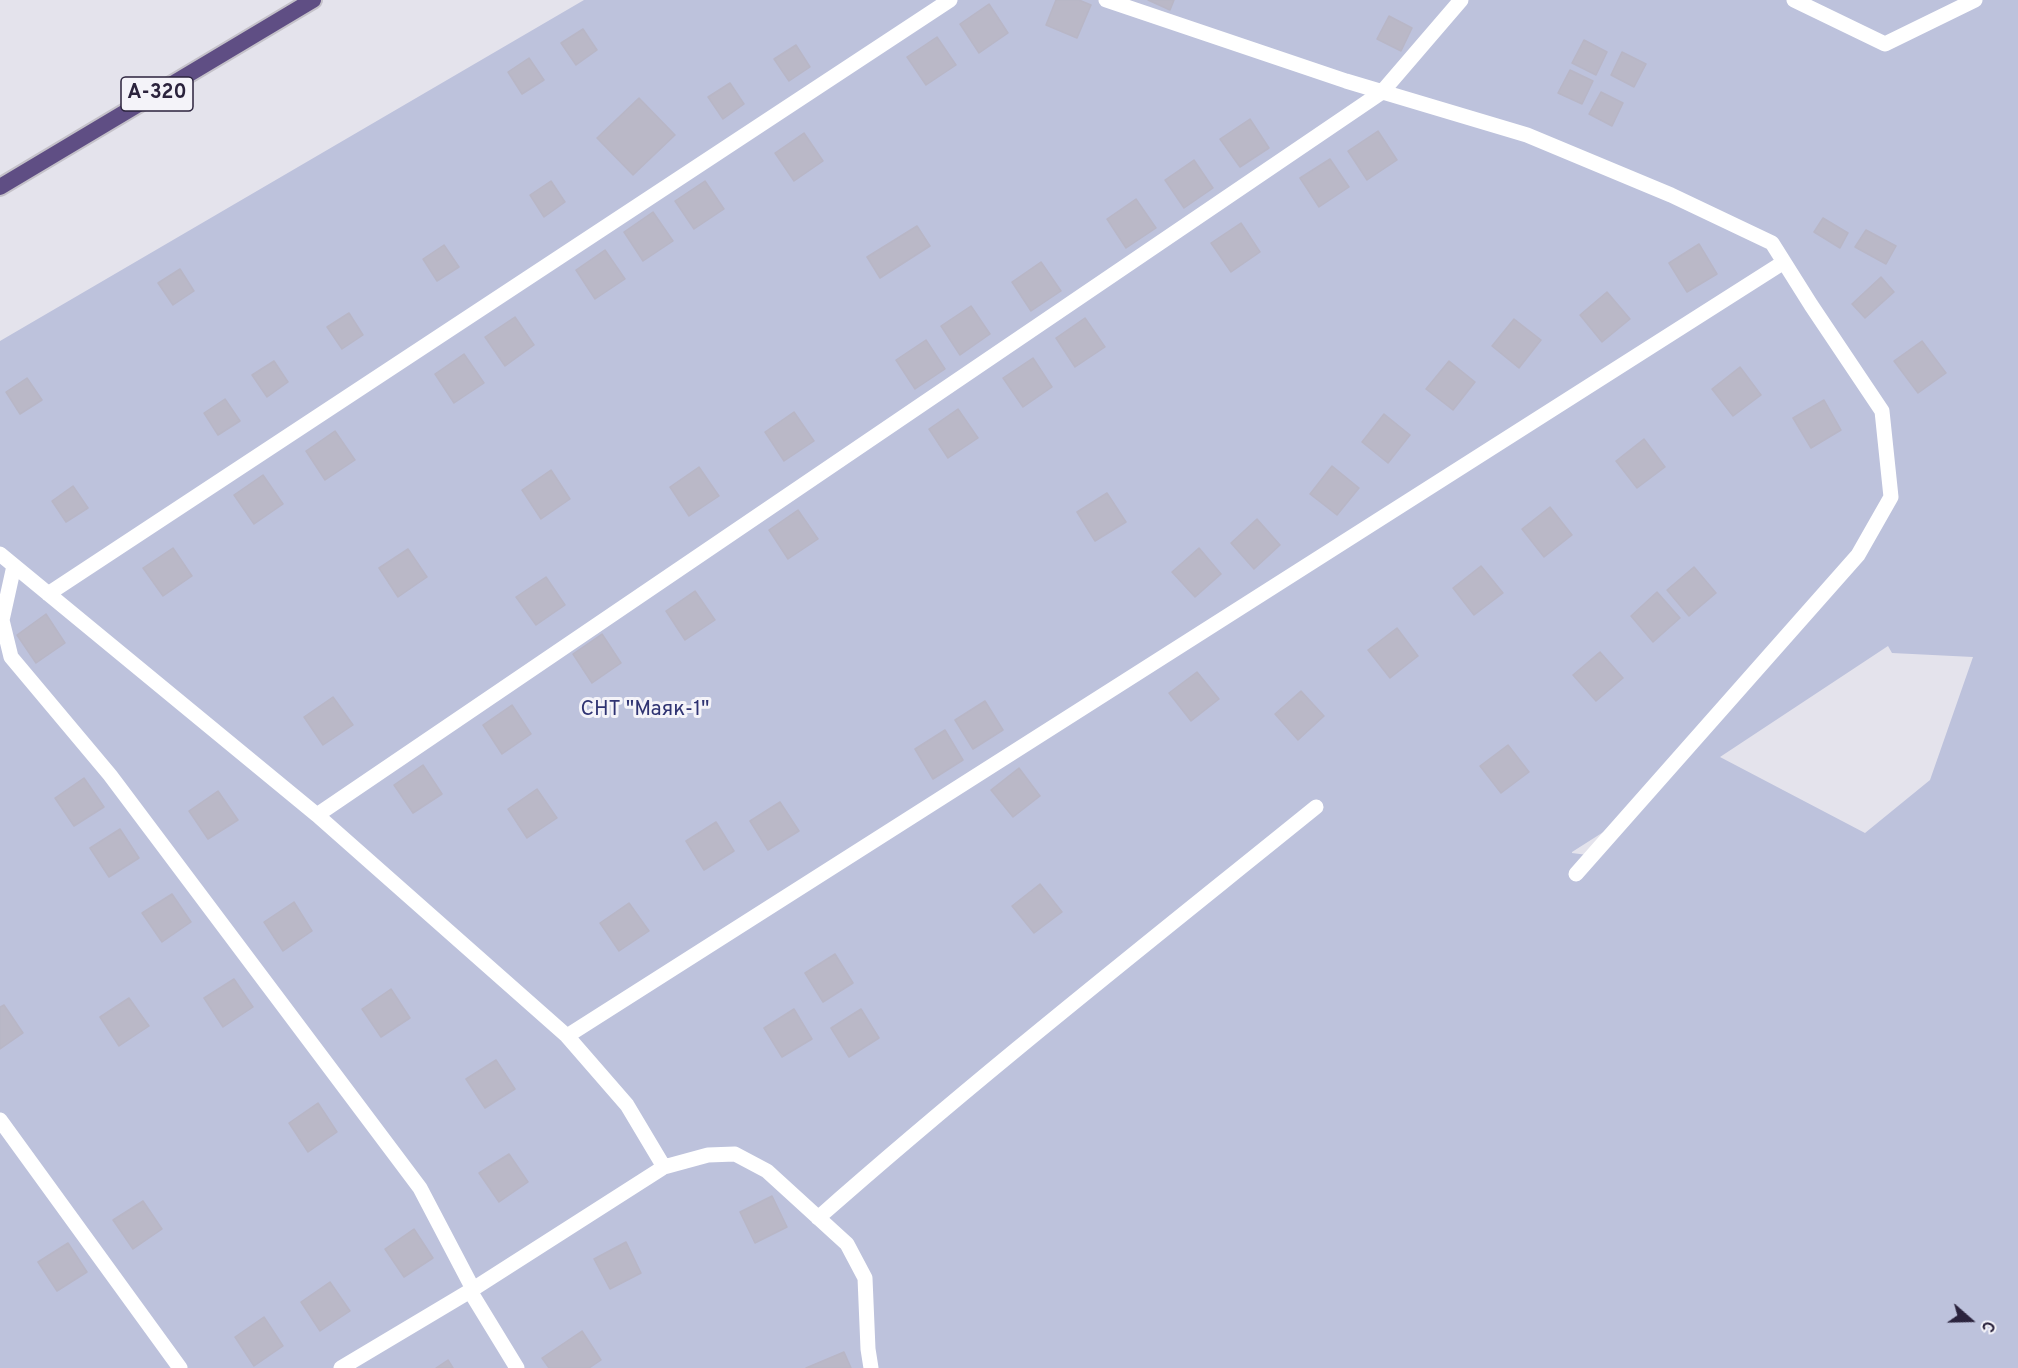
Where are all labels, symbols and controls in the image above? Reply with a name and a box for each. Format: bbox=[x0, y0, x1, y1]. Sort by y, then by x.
road number: А-320 bbox=[121, 77, 193, 111]
park label: СНТ "Маяк-1" bbox=[580, 698, 710, 724]
north arrow bbox=[1940, 1290, 2000, 1350]
text: С bbox=[1976, 1318, 1998, 1334]

